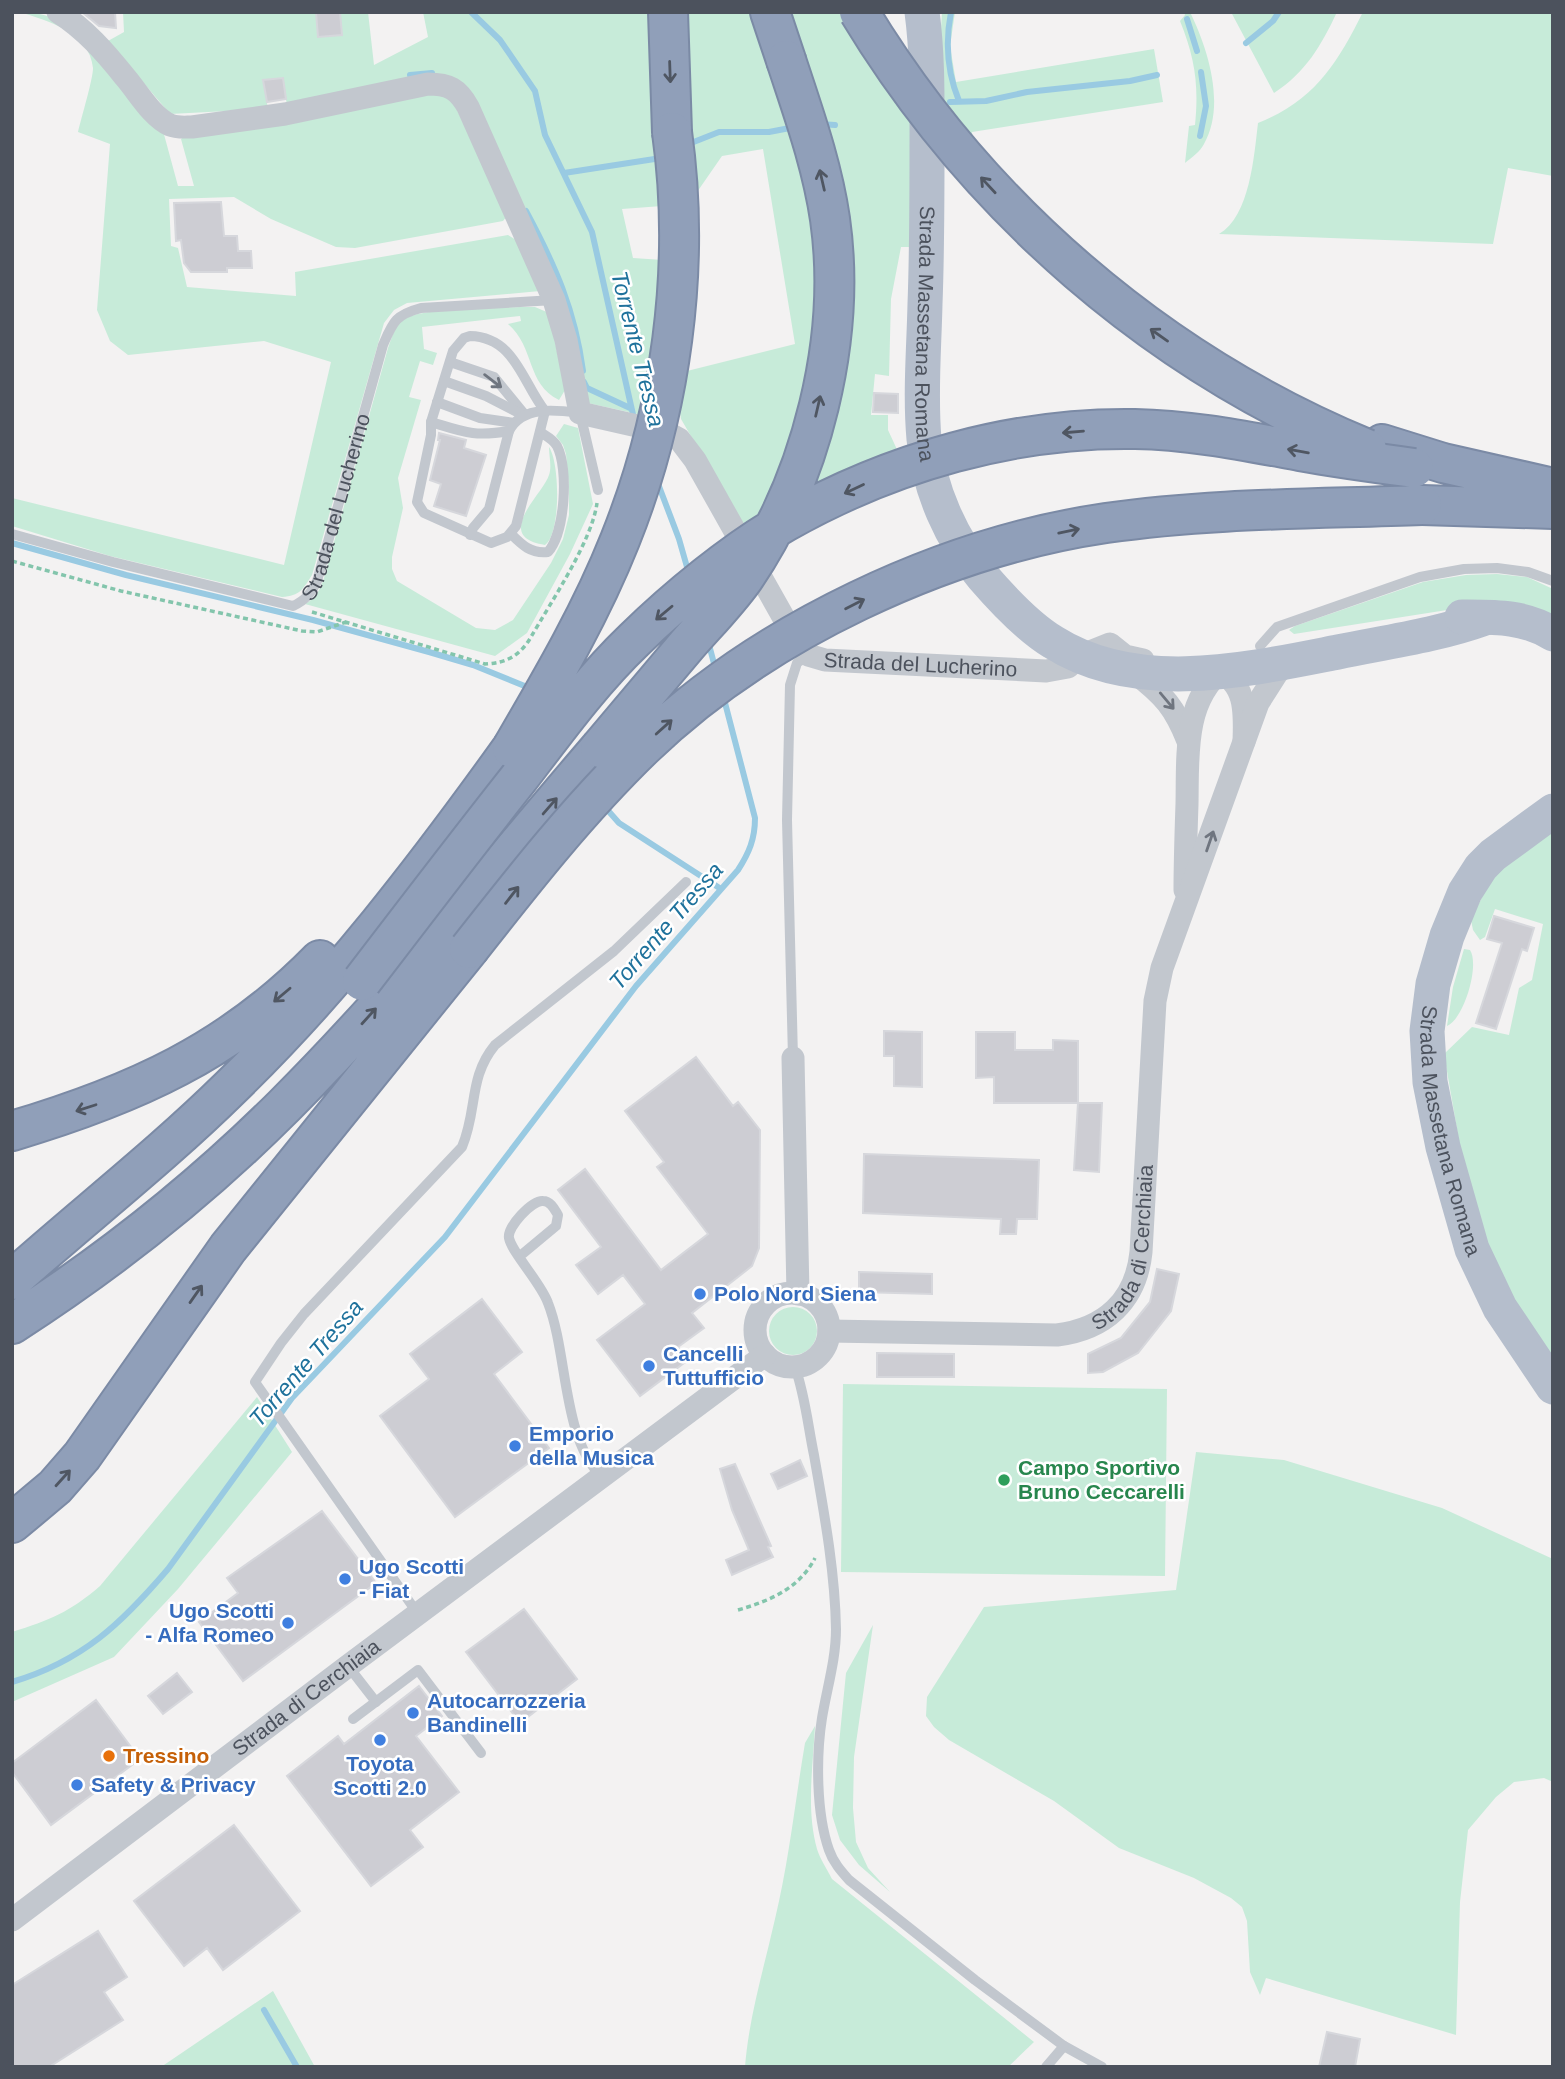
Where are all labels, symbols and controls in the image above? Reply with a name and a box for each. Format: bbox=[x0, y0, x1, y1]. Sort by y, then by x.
one-way arrow bbox=[664, 60, 677, 83]
one-way arrow bbox=[815, 169, 829, 192]
one-way arrow bbox=[980, 177, 997, 194]
street label: Strada Massetana Romana bbox=[911, 206, 939, 464]
water label: Torrente Tressa bbox=[606, 268, 670, 430]
one-way arrow bbox=[1150, 328, 1169, 342]
one-way arrow bbox=[483, 373, 502, 388]
one-way arrow bbox=[812, 395, 826, 418]
street label: Strada del Lucherino bbox=[296, 411, 374, 605]
one-way arrow bbox=[1062, 426, 1084, 439]
one-way arrow bbox=[1287, 444, 1310, 457]
one-way arrow bbox=[844, 483, 865, 496]
one-way arrow bbox=[1057, 523, 1080, 537]
one-way arrow bbox=[844, 596, 865, 610]
one-way arrow bbox=[655, 605, 673, 621]
street label: Strada del Lucherino bbox=[823, 648, 1018, 681]
one-way arrow bbox=[1159, 691, 1174, 709]
one-way arrow bbox=[655, 719, 672, 736]
one-way arrow bbox=[542, 798, 558, 816]
one-way arrow bbox=[1204, 830, 1217, 852]
water label: Torrente Tressa bbox=[604, 857, 728, 995]
one-way arrow bbox=[504, 887, 519, 905]
one-way arrow bbox=[273, 987, 291, 1003]
street label: Strada Massetana Romana bbox=[1416, 1004, 1486, 1260]
one-way arrow bbox=[361, 1007, 377, 1025]
one-way arrow bbox=[75, 1102, 97, 1115]
street label: Strada di Cerchiaia bbox=[1087, 1164, 1157, 1335]
place label: Polo Nord Siena bbox=[714, 1282, 877, 1305]
one-way arrow bbox=[189, 1285, 203, 1304]
marker: Polo Nord Siena bbox=[692, 1286, 708, 1302]
water label: Torrente Tressa bbox=[244, 1294, 368, 1432]
place label: Cancelli Tuttufficio bbox=[663, 1342, 764, 1389]
marker: Cancelli Tuttufficio bbox=[641, 1358, 657, 1374]
place label: Emporio della Musica bbox=[529, 1422, 654, 1469]
marker: Emporio della Musica bbox=[507, 1438, 523, 1454]
place label: Campo Sportivo Bruno Ceccarelli bbox=[1018, 1456, 1185, 1503]
one-way arrow bbox=[55, 1469, 71, 1487]
marker: Campo Sportivo Bruno Ceccarelli bbox=[996, 1472, 1012, 1488]
place label: Ugo Scotti - Fiat bbox=[359, 1555, 464, 1602]
marker: Ugo Scotti - Fiat bbox=[337, 1571, 353, 1587]
place label: Ugo Scotti - Alfa Romeo bbox=[145, 1599, 274, 1646]
marker: Ugo Scotti - Alfa Romeo bbox=[280, 1615, 296, 1631]
street label: Strada di Cerchiaia bbox=[228, 1634, 385, 1760]
place label: Autocarrozzeria Bandinelli bbox=[427, 1689, 586, 1736]
marker: Autocarrozzeria Bandinelli bbox=[405, 1705, 421, 1721]
marker: Toyota Scotti 2.0 bbox=[372, 1732, 388, 1748]
place label: Tressino bbox=[123, 1744, 209, 1767]
marker: Tressino bbox=[101, 1748, 117, 1764]
place label: Toyota Scotti 2.0 bbox=[333, 1752, 427, 1799]
place label: Safety & Privacy bbox=[91, 1773, 256, 1796]
marker: Safety & Privacy bbox=[69, 1777, 85, 1793]

